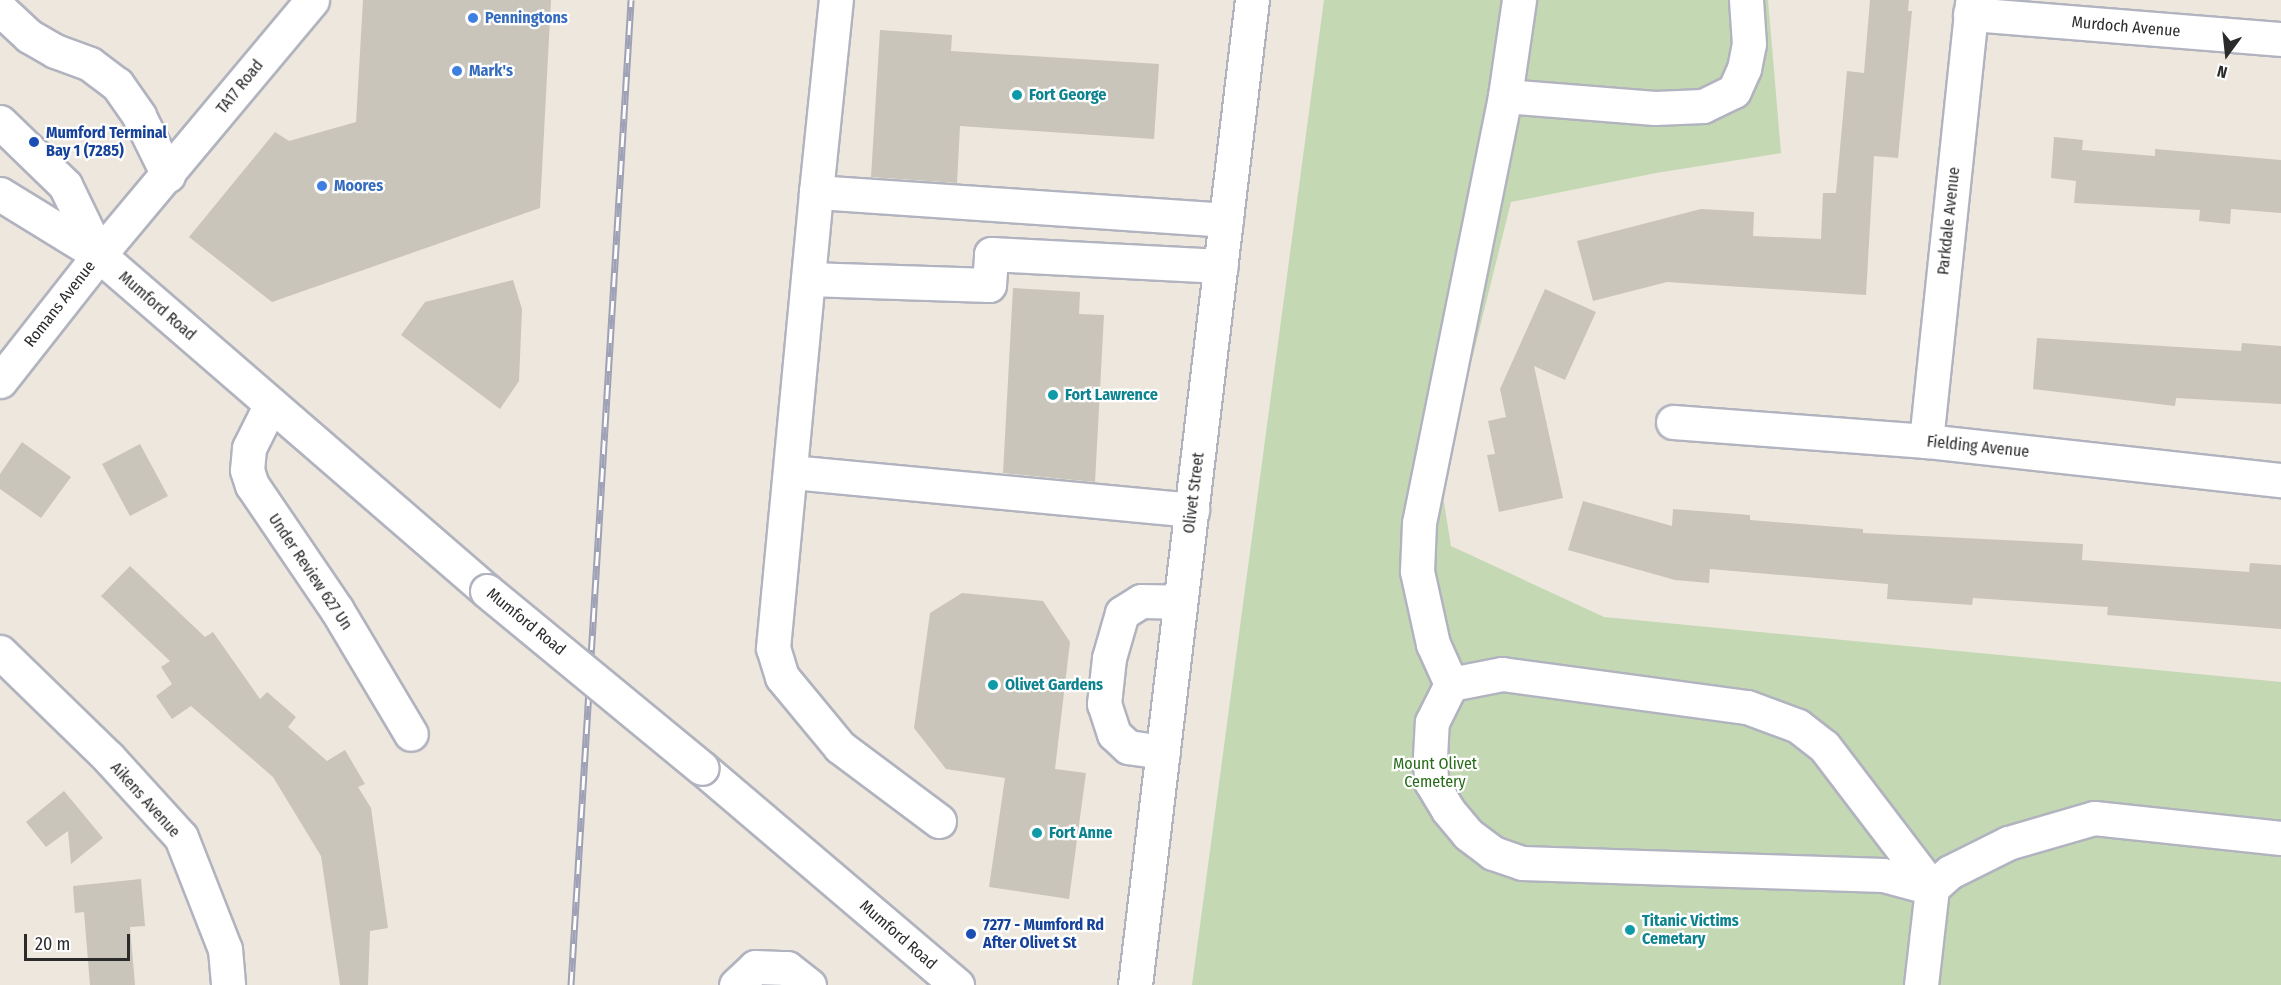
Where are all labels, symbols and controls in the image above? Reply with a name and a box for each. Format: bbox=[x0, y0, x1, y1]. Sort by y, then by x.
place label: Penningtons bbox=[485, 8, 568, 28]
marker: Penningtons bbox=[466, 11, 480, 25]
street label: Murdoch Avenue bbox=[2071, 13, 2181, 41]
north arrow bbox=[2197, 24, 2257, 84]
street label: TA17 Road bbox=[212, 56, 268, 118]
place label: Mark's bbox=[469, 61, 513, 81]
text: N bbox=[2215, 61, 2229, 82]
marker: Mark's bbox=[450, 64, 464, 78]
place label: Fort George bbox=[1029, 85, 1106, 105]
marker: Fort George bbox=[1010, 88, 1024, 102]
place label: Mumford Terminal Bay 1 (7285) bbox=[46, 123, 167, 161]
marker: Mumford Terminal Bay 1 (7285) bbox=[27, 135, 41, 149]
street label: Parkdale Avenue bbox=[1934, 166, 1964, 276]
place label: Moores bbox=[334, 176, 383, 196]
marker: Moores bbox=[315, 179, 329, 193]
street label: Romans Avenue bbox=[20, 257, 100, 351]
street label: Mumford Road bbox=[115, 267, 199, 345]
place label: Fort Lawrence bbox=[1065, 385, 1158, 405]
marker: Fort Lawrence bbox=[1046, 388, 1060, 402]
street label: Fielding Avenue bbox=[1926, 432, 2030, 462]
street label: Olivet Street bbox=[1179, 451, 1209, 535]
street label: Under Review 627 Un bbox=[264, 510, 356, 634]
street label: Mumford Road bbox=[483, 584, 569, 660]
place label: Olivet Gardens bbox=[1005, 675, 1103, 695]
marker: Olivet Gardens bbox=[986, 678, 1000, 692]
park label: Mount Olivet Cemetery bbox=[1393, 754, 1477, 792]
street label: Aikens Avenue bbox=[106, 758, 184, 842]
place label: Fort Anne bbox=[1049, 823, 1112, 843]
marker: Fort Anne bbox=[1030, 826, 1044, 840]
street label: Mumford Road bbox=[856, 896, 940, 974]
place label: Titanic Victims Cemetary bbox=[1642, 911, 1739, 949]
place label: 7277 - Mumford Rd After Olivet St bbox=[983, 915, 1104, 953]
scale bar bbox=[27, 922, 134, 960]
marker: Titanic Victims Cemetary bbox=[1623, 923, 1637, 937]
marker: 7277 - Mumford Rd After Olivet St bbox=[964, 927, 978, 941]
text: 20 m bbox=[35, 933, 70, 955]

